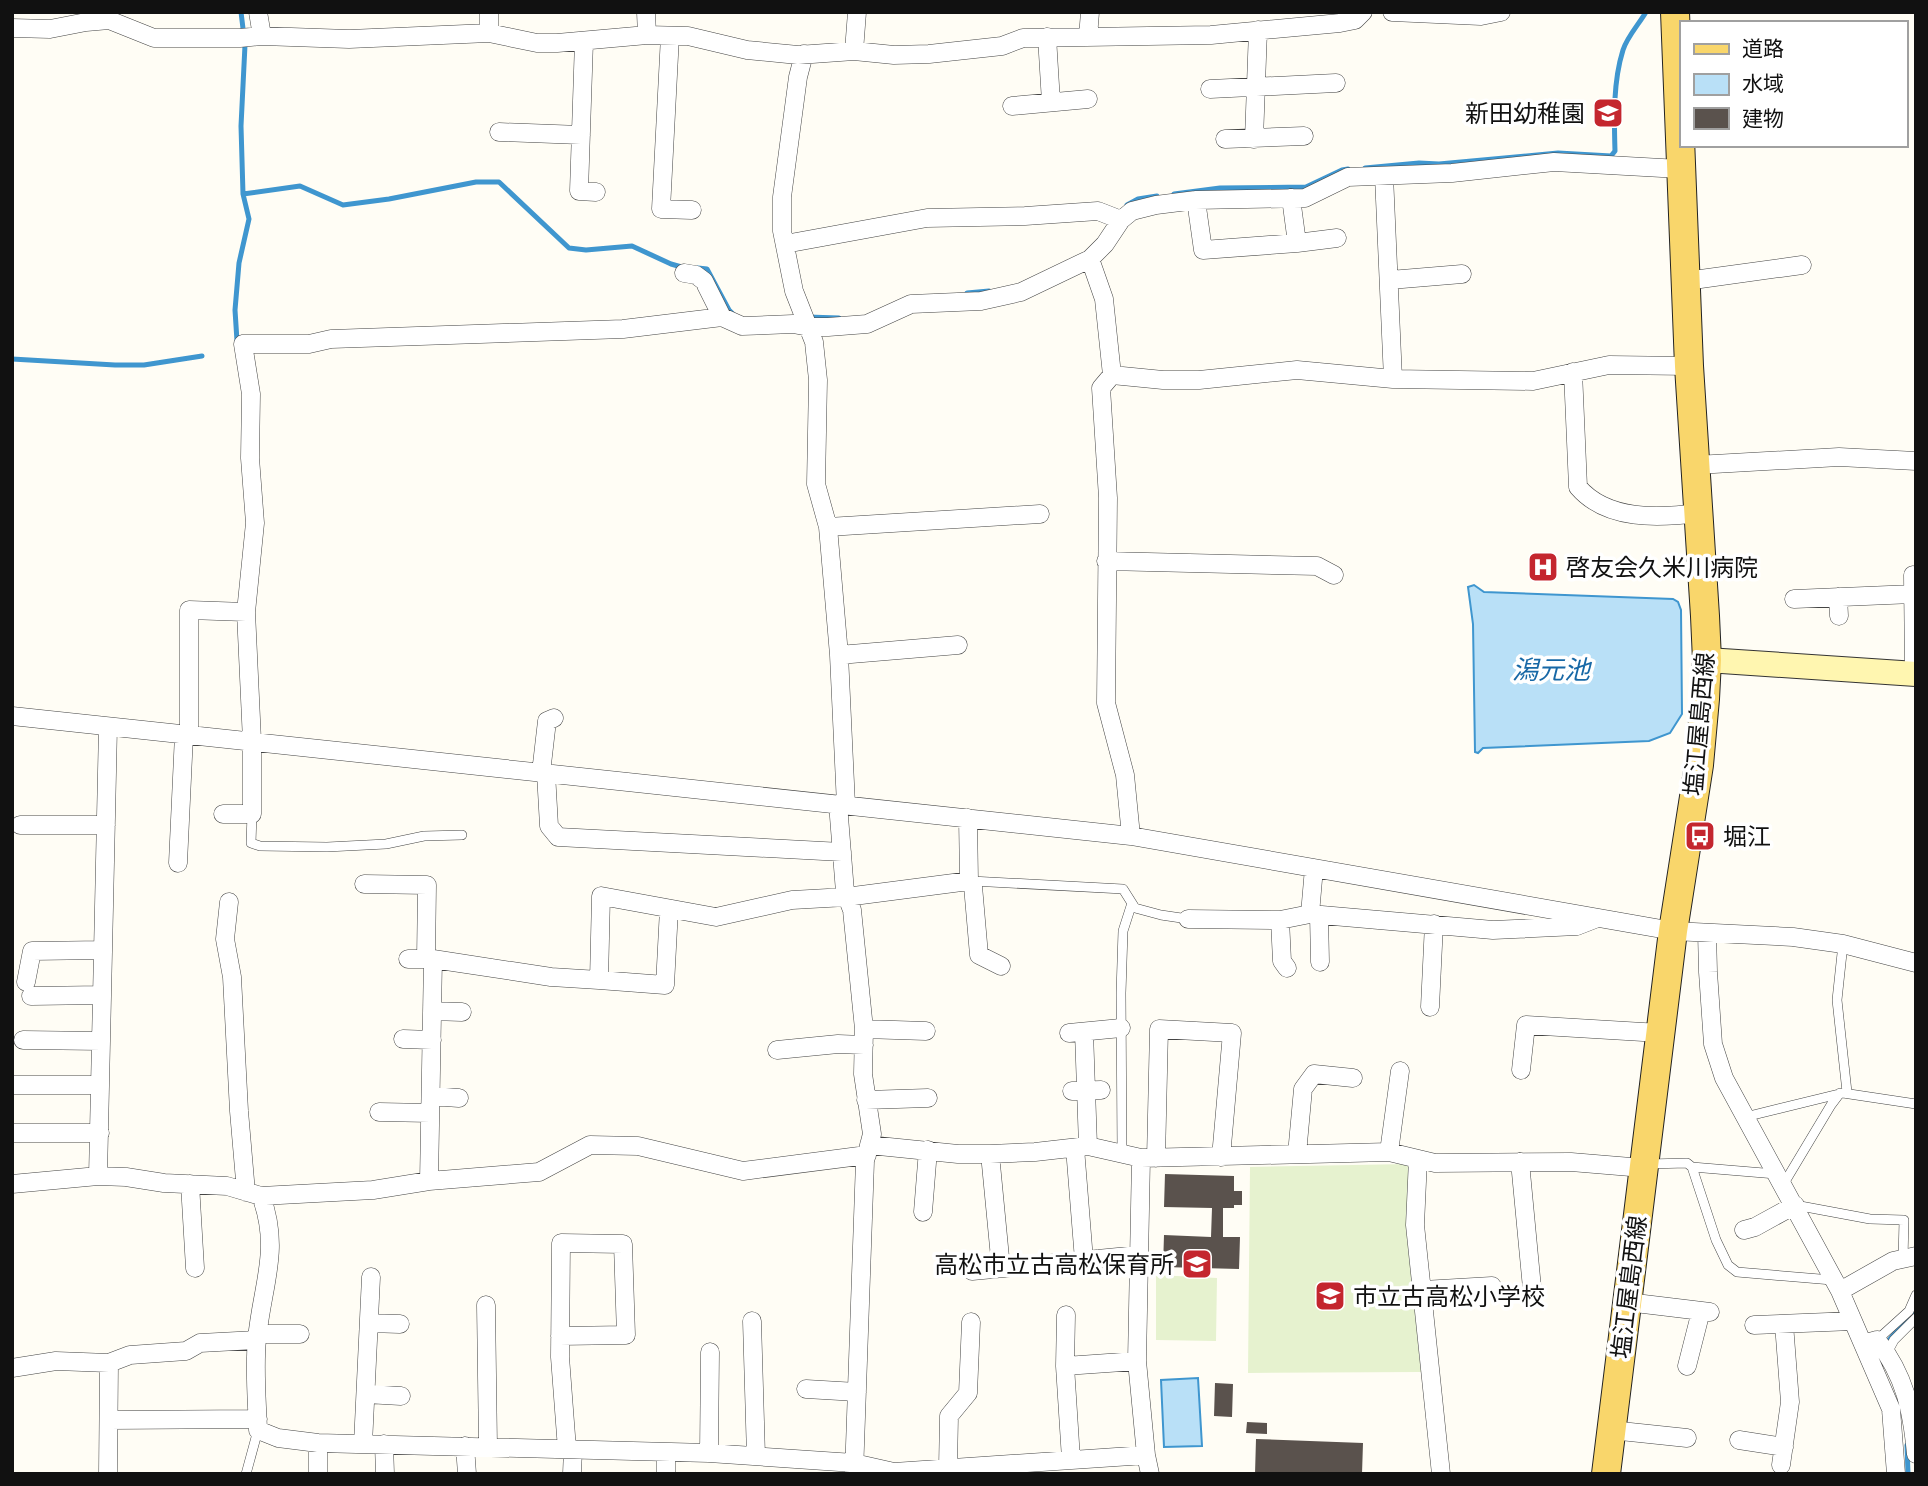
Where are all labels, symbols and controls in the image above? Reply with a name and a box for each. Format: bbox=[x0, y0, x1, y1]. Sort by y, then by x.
legend bbox=[1680, 21, 1907, 147]
text: 道路 bbox=[1742, 37, 1784, 61]
text: 水域 bbox=[1742, 72, 1784, 96]
school or university icon: 新田幼稚園 bbox=[1591, 96, 1625, 130]
place label: 新田幼稚園 bbox=[1465, 100, 1585, 127]
text: 建物 bbox=[1742, 107, 1784, 131]
hospital icon: 啓友会久米川病院 bbox=[1526, 550, 1560, 584]
place label: 啓友会久米川病院 bbox=[1566, 554, 1758, 581]
street label: 塩江屋島西線 bbox=[1679, 651, 1719, 797]
water label: 潟元池 bbox=[1512, 656, 1593, 685]
bus stop icon: 堀江 bbox=[1683, 819, 1717, 853]
place label: 堀江 bbox=[1723, 823, 1771, 850]
street label: 塩江屋島西線 bbox=[1607, 1214, 1651, 1360]
school or university icon: 高松市立古高松保育所 bbox=[1180, 1247, 1214, 1281]
place label: 高松市立古高松保育所 bbox=[934, 1251, 1174, 1278]
school or university icon: 市立古高松小学校 bbox=[1313, 1279, 1347, 1313]
place label: 市立古高松小学校 bbox=[1353, 1283, 1545, 1310]

